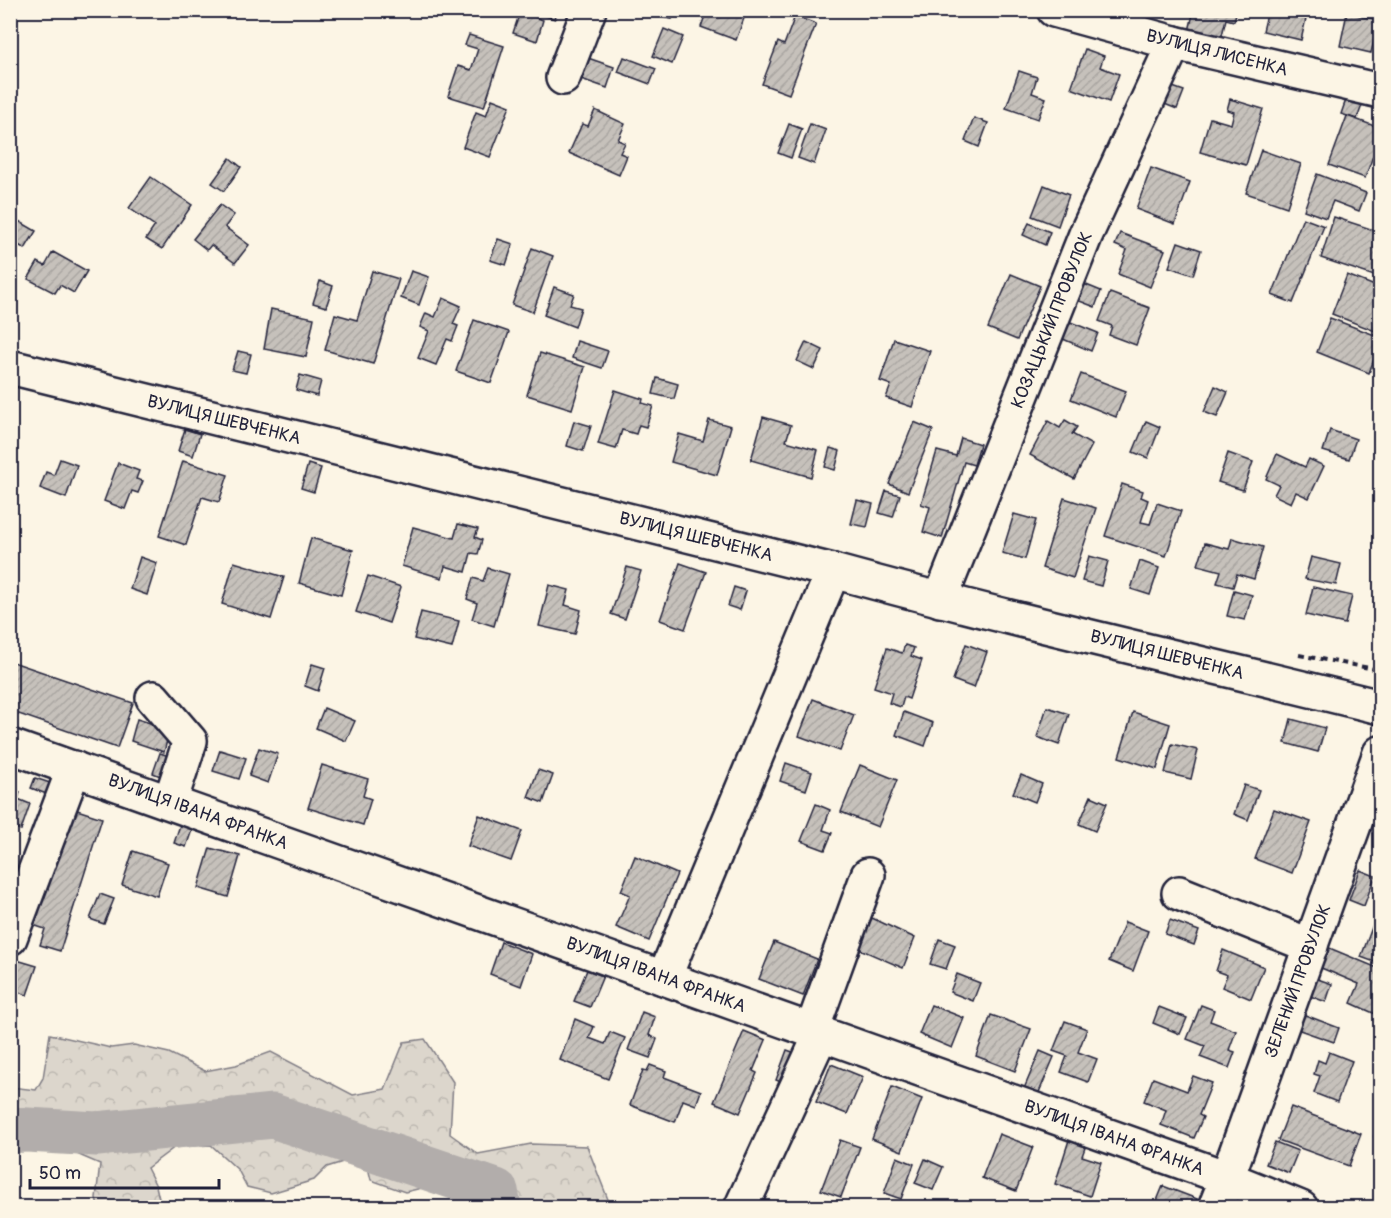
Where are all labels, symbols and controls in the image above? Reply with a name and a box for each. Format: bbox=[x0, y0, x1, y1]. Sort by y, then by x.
street label: ВУЛИЦЯ ЛИСЕНКА bbox=[1144, 24, 1291, 82]
street label: КОЗАЦЬКИЙ ПРОВУЛОК bbox=[1006, 228, 1098, 412]
street label: ВУЛИЦЯ ШЕВЧЕНКА bbox=[145, 390, 304, 450]
street label: ВУЛИЦЯ ШЕВЧЕНКА bbox=[617, 507, 776, 567]
street label: ВУЛИЦЯ ШЕВЧЕНКА bbox=[1088, 625, 1247, 685]
street label: ВУЛИЦЯ ІВАНА ФРАНКА bbox=[105, 769, 291, 855]
street label: ЗЕЛЕНИЙ ПРОВУЛОК bbox=[1259, 901, 1337, 1061]
street label: ВУЛИЦЯ ІВАНА ФРАНКА bbox=[563, 932, 749, 1018]
street label: ВУЛИЦЯ ІВАНА ФРАНКА bbox=[1021, 1095, 1207, 1181]
scale bar bbox=[30, 1152, 219, 1190]
text: 50 m bbox=[39, 1162, 81, 1185]

